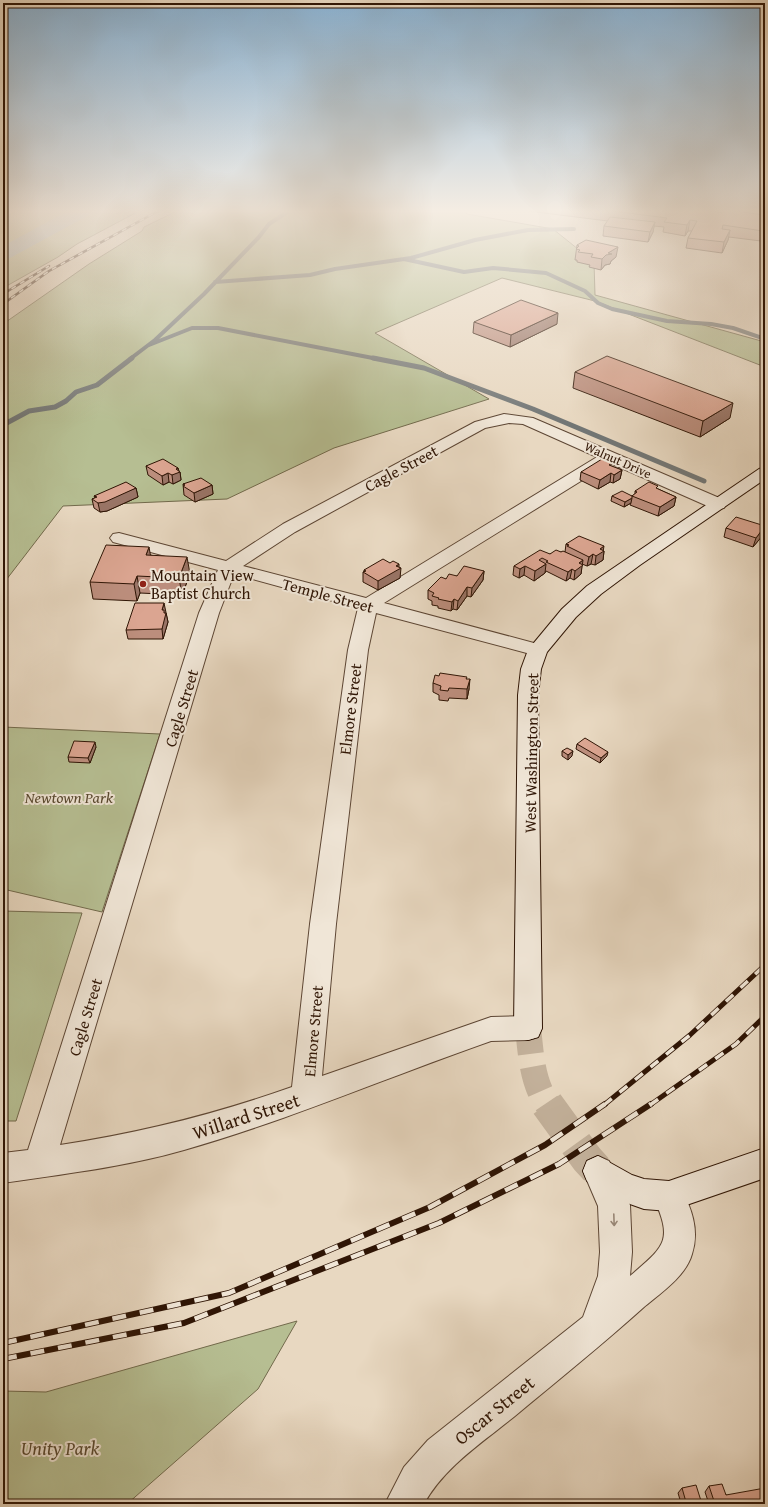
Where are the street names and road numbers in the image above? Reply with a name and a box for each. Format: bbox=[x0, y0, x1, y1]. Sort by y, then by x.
street label: Walnut Drive bbox=[582, 437, 654, 483]
street label: Cagle Street bbox=[360, 438, 442, 497]
street label: Temple Street bbox=[280, 571, 377, 619]
street label: Elmore Street bbox=[333, 662, 368, 756]
street label: Cagle Street bbox=[158, 666, 204, 750]
street label: West Washington Street bbox=[518, 672, 544, 833]
street label: Cagle Street bbox=[62, 975, 108, 1059]
street label: Elmore Street bbox=[297, 984, 329, 1078]
street label: Willard Street bbox=[189, 1085, 303, 1146]
street label: Oscar Street bbox=[448, 1369, 541, 1451]

